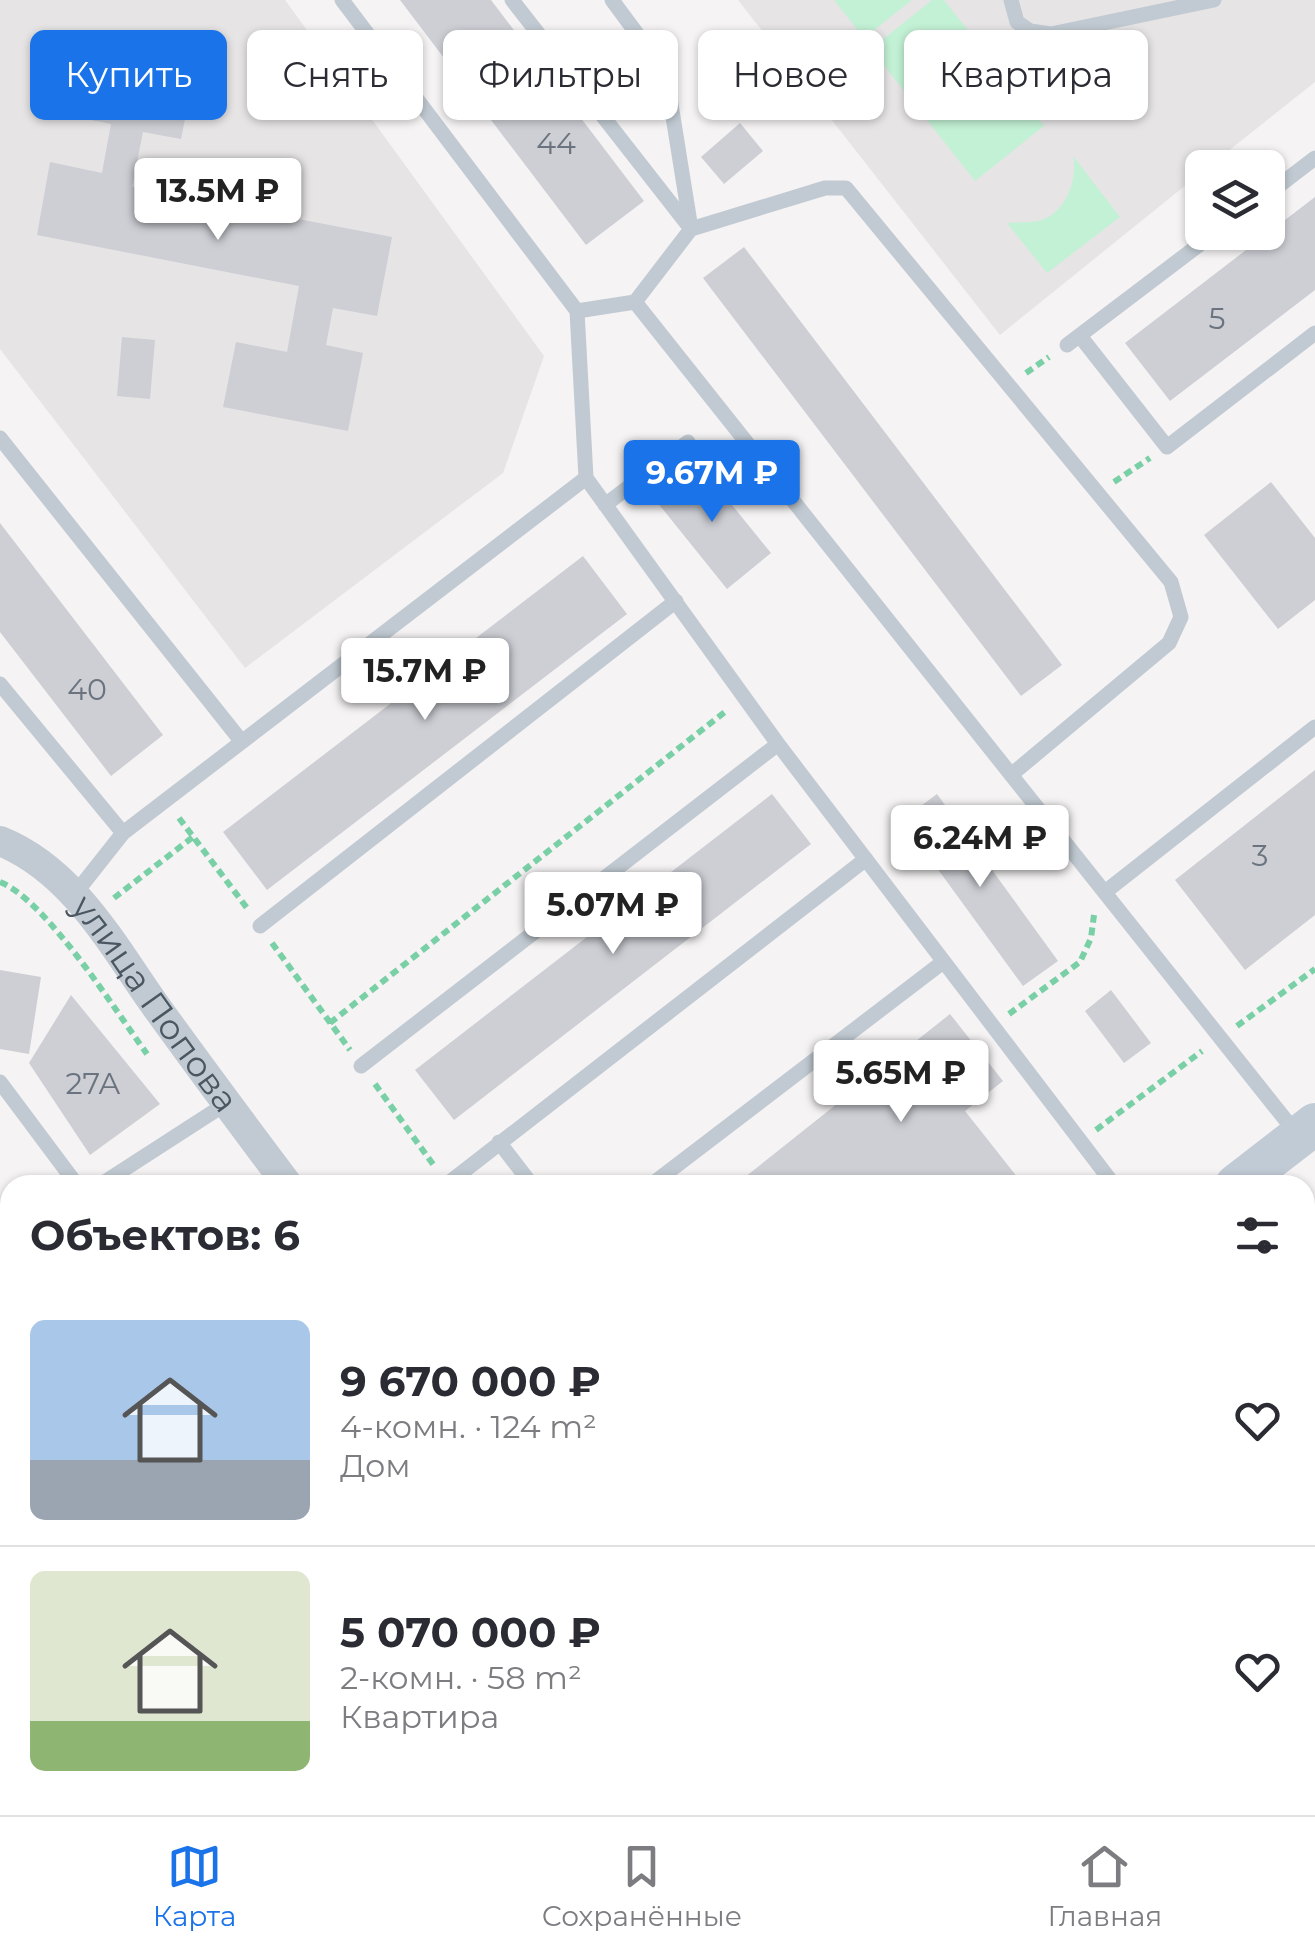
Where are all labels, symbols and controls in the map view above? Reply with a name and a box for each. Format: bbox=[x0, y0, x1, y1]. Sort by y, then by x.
chip: Купить bbox=[30, 30, 227, 120]
chip: Снять bbox=[247, 30, 423, 120]
chip: Фильтры bbox=[443, 30, 678, 120]
chip: Новое bbox=[698, 30, 884, 120]
chip: Квартира bbox=[904, 30, 1148, 120]
house number: 44 bbox=[536, 125, 576, 162]
map controls bbox=[1185, 150, 1285, 250]
button: layers bbox=[1185, 150, 1285, 250]
pin: 13.5M ₽ bbox=[126, 158, 310, 243]
text: 13.5M ₽ bbox=[156, 171, 280, 210]
house number: 5 bbox=[1209, 300, 1225, 337]
pin: 9.67M ₽ bbox=[620, 440, 804, 525]
text: 9.67M ₽ bbox=[646, 453, 778, 492]
pin: 15.7M ₽ bbox=[333, 638, 517, 723]
text: 15.7M ₽ bbox=[363, 651, 487, 690]
house number: 40 bbox=[67, 671, 107, 708]
pin: 6.24M ₽ bbox=[888, 805, 1072, 890]
text: 6.24M ₽ bbox=[913, 818, 1047, 857]
house number: 3 bbox=[1252, 837, 1268, 874]
pin: 5.07M ₽ bbox=[521, 872, 705, 957]
street label: улица Попова bbox=[62, 885, 248, 1120]
text: 5.07M ₽ bbox=[547, 885, 679, 924]
pin: 5.65M ₽ bbox=[809, 1040, 993, 1125]
text: 5.65M ₽ bbox=[836, 1053, 966, 1092]
house number: 27А bbox=[66, 1065, 120, 1102]
icon: filters bbox=[1230, 1208, 1285, 1263]
text: Объектов: 6 bbox=[30, 1209, 300, 1261]
text: 9 670 000 ₽ bbox=[340, 1355, 601, 1407]
icon: home bbox=[110, 1360, 230, 1480]
icon: heart bbox=[1230, 1393, 1285, 1448]
text: 4-комн. · 124 m² bbox=[340, 1407, 597, 1446]
text: Дом bbox=[340, 1446, 411, 1485]
text: 5 070 000 ₽ bbox=[340, 1606, 601, 1658]
icon: home bbox=[110, 1611, 230, 1731]
icon: heart bbox=[1230, 1644, 1285, 1699]
text: 2-комн. · 58 m² bbox=[340, 1658, 582, 1697]
text: Квартира bbox=[340, 1697, 499, 1736]
tab: Карта bbox=[153, 1839, 236, 1933]
tab: Сохранённые bbox=[542, 1839, 742, 1933]
tab: Главная bbox=[1047, 1839, 1162, 1933]

